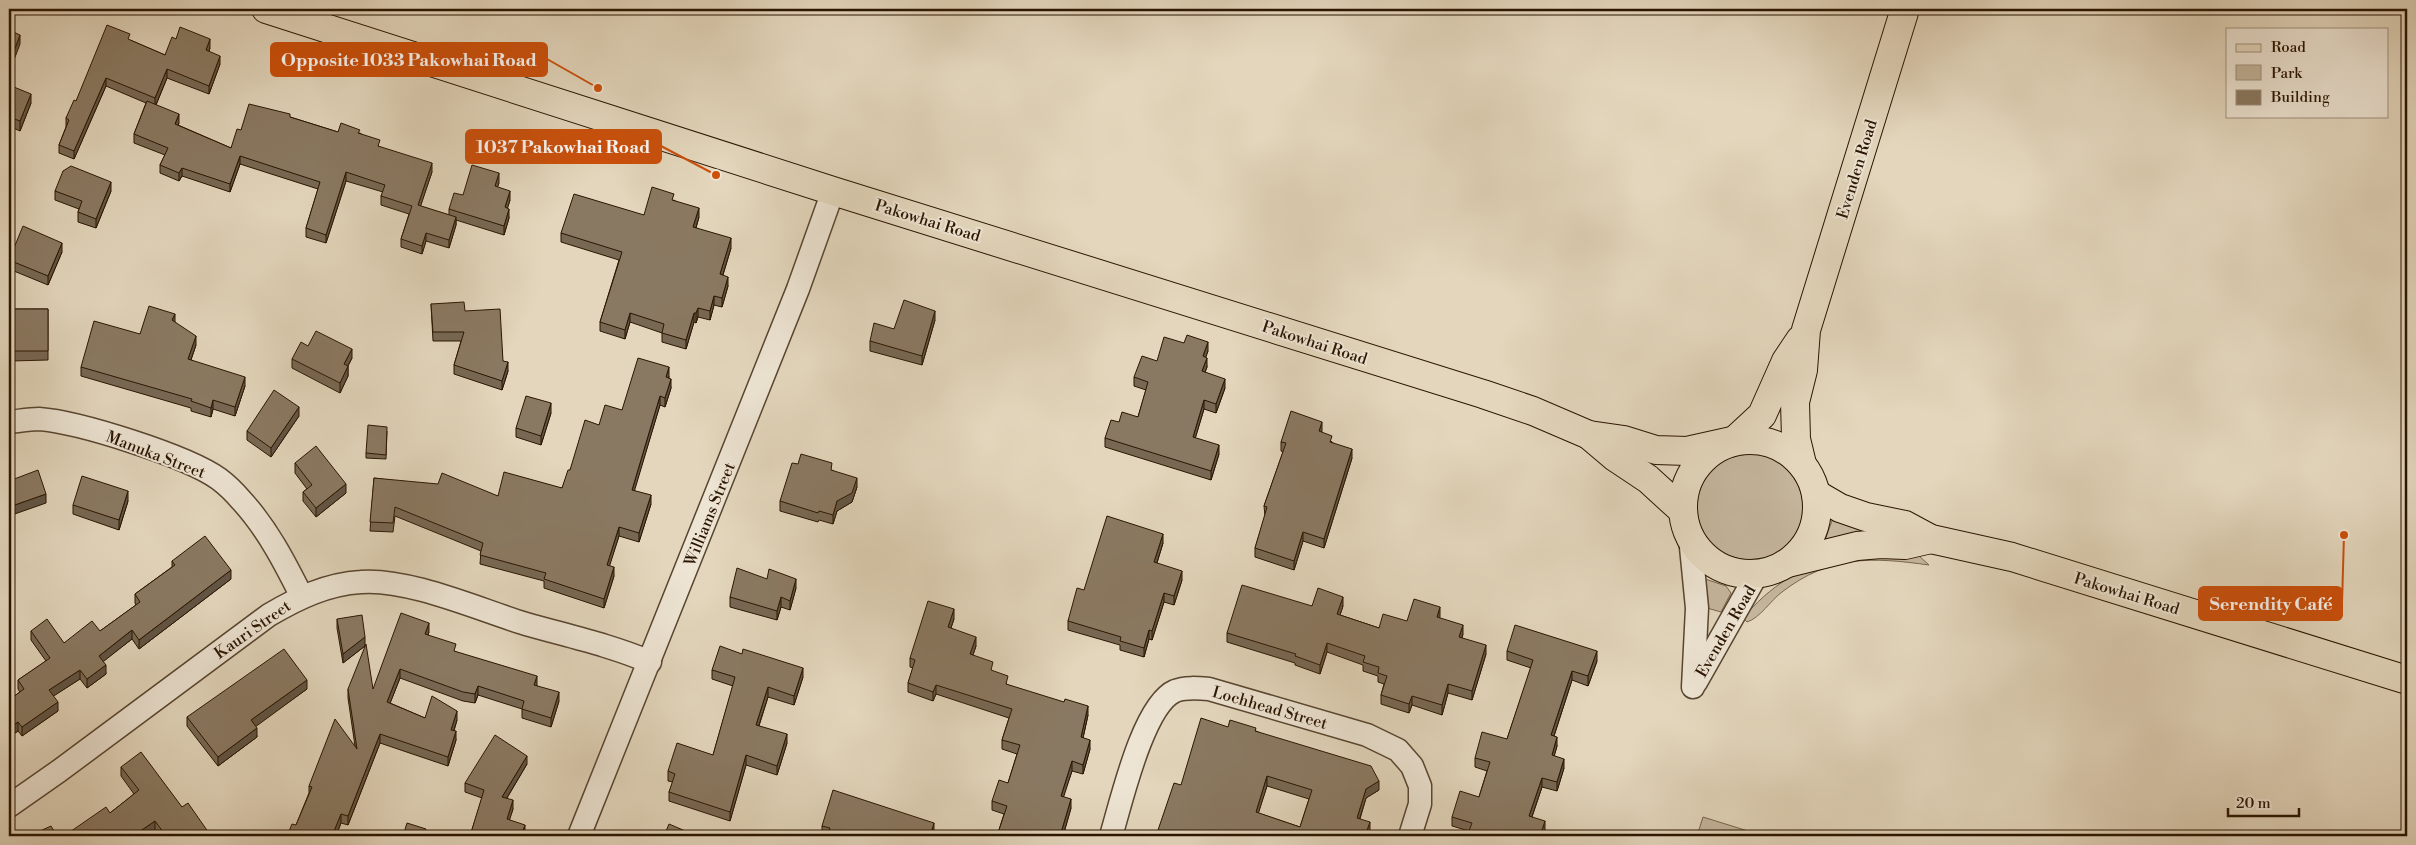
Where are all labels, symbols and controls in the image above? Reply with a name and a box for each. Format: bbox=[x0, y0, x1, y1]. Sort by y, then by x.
legend bbox=[2226, 28, 2388, 118]
text: Road bbox=[2271, 38, 2306, 57]
callout: Opposite 1033 Pakowhai Road bbox=[271, 43, 547, 76]
text: Opposite 1033 Pakowhai Road bbox=[281, 49, 537, 72]
text: Park bbox=[2271, 64, 2303, 83]
text: Building bbox=[2270, 88, 2330, 107]
street label: Evenden Road bbox=[1832, 117, 1882, 221]
callout: 1037 Pakowhai Road bbox=[466, 130, 661, 163]
text: 1037 Pakowhai Road bbox=[476, 136, 650, 159]
street label: Pakowhai Road bbox=[872, 195, 983, 247]
street label: Pakowhai Road bbox=[1260, 317, 1370, 369]
street label: Manuka Street bbox=[103, 427, 208, 483]
street label: Williams Street bbox=[680, 459, 740, 570]
street label: Pakowhai Road bbox=[2071, 568, 2182, 620]
street label: Evenden Road bbox=[1691, 582, 1760, 681]
callout: Serendity Café bbox=[2199, 587, 2342, 620]
text: Serendity Café bbox=[2209, 593, 2333, 616]
street label: Kauri Street bbox=[210, 596, 295, 663]
street label: Lochhead Street bbox=[1210, 682, 1330, 734]
scale bar bbox=[2228, 785, 2300, 817]
text: 20 m bbox=[2236, 794, 2271, 813]

